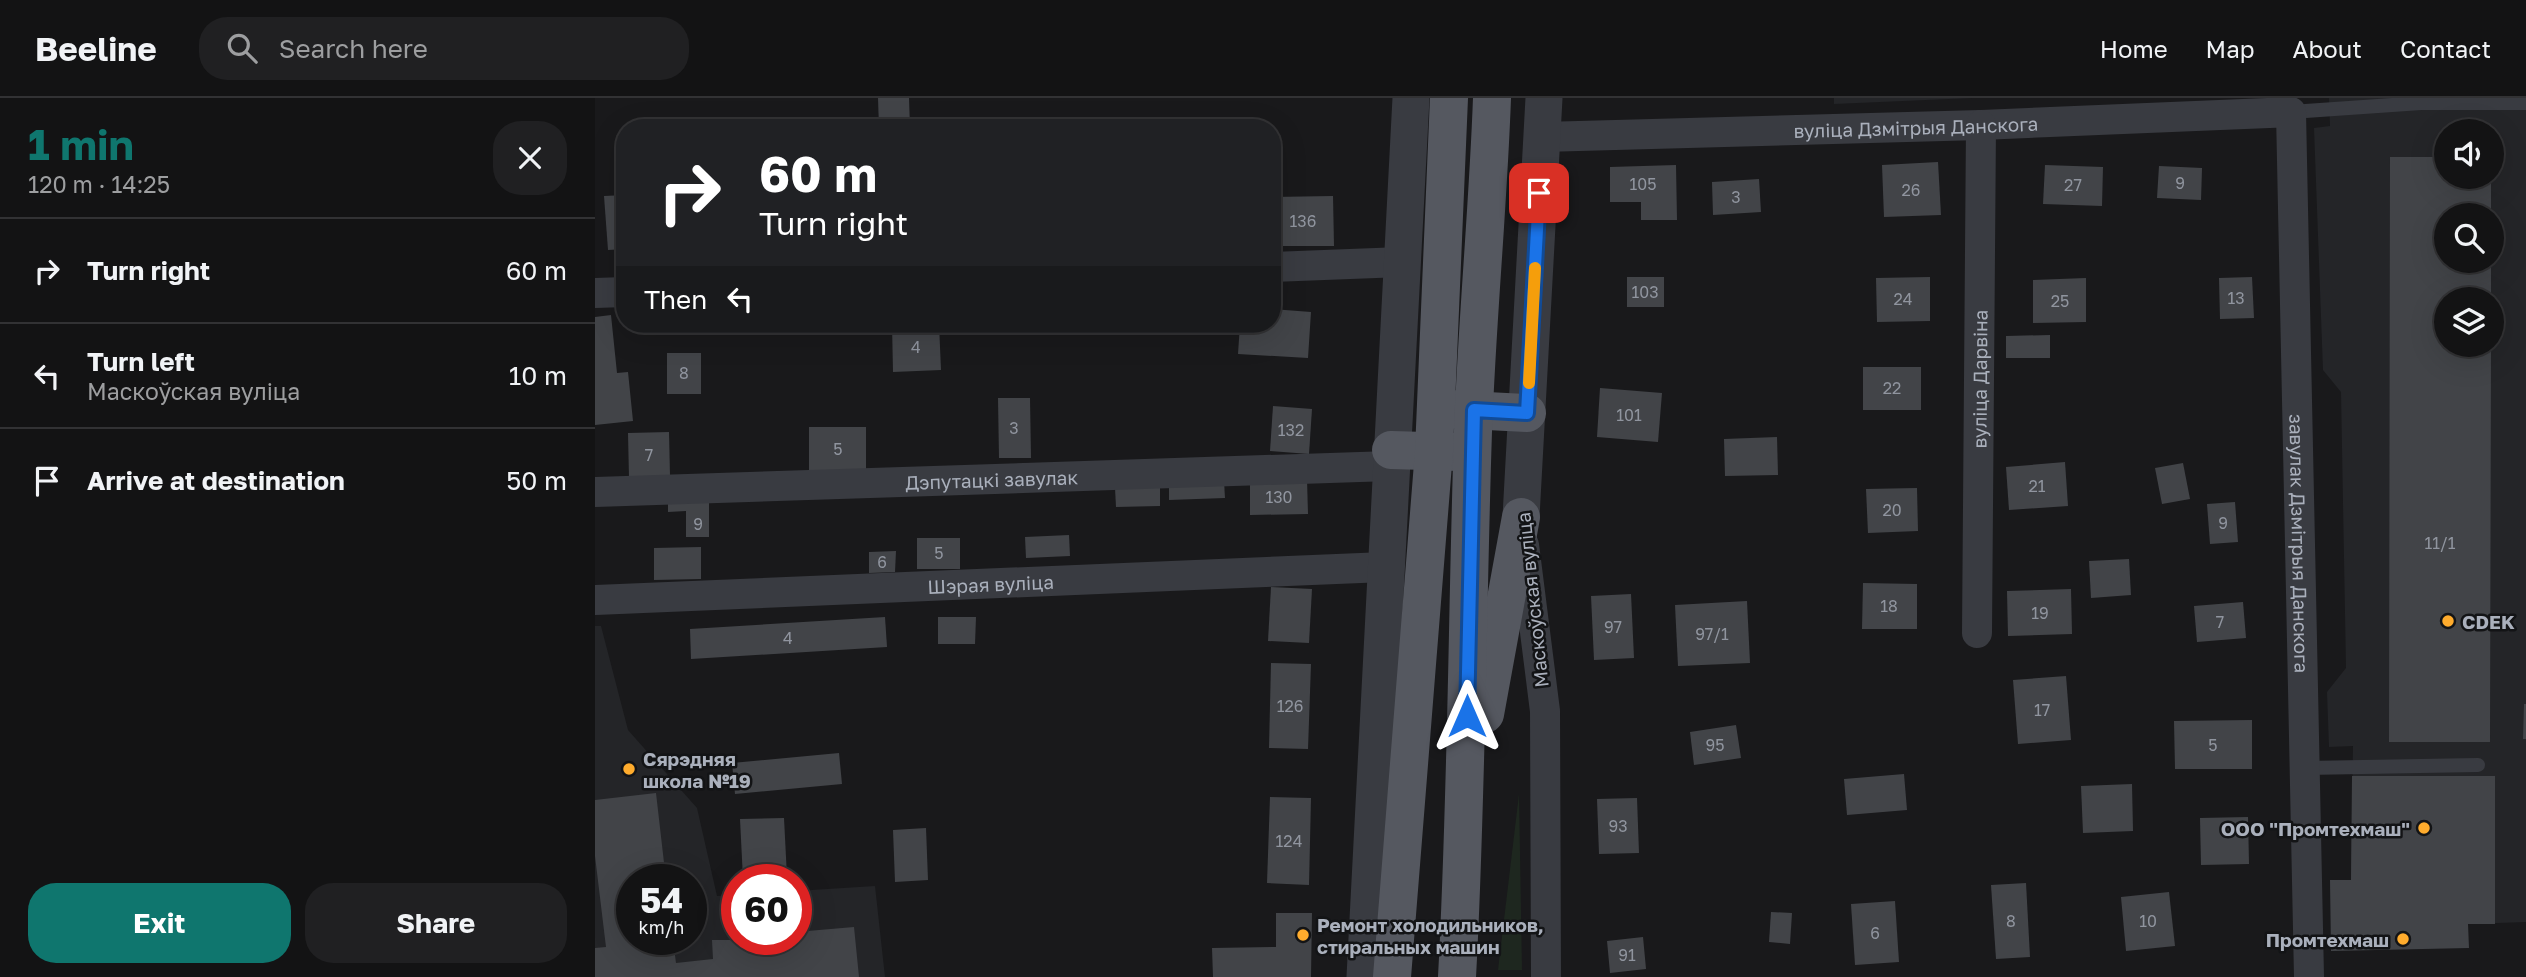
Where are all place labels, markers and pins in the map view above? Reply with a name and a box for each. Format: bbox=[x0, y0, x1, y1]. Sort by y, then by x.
pin bbox=[1509, 163, 1569, 223]
place label: CDEK bbox=[2462, 610, 2515, 633]
marker: CDEK bbox=[2440, 613, 2456, 629]
place label: Сярэдняя школа №19 bbox=[643, 747, 751, 792]
marker: Сярэдняя школа №19 bbox=[621, 761, 637, 777]
place label: ООО "Промтехмаш" bbox=[2221, 817, 2410, 840]
marker: ООО "Промтехмаш" bbox=[2416, 820, 2432, 836]
place label: Ремонт холодильников, стиральных машин bbox=[1317, 913, 1544, 958]
marker: Ремонт холодильников, стиральных машин bbox=[1295, 927, 1311, 943]
place label: Промтехмаш bbox=[2266, 928, 2389, 951]
marker: Промтехмаш bbox=[2395, 931, 2411, 947]

